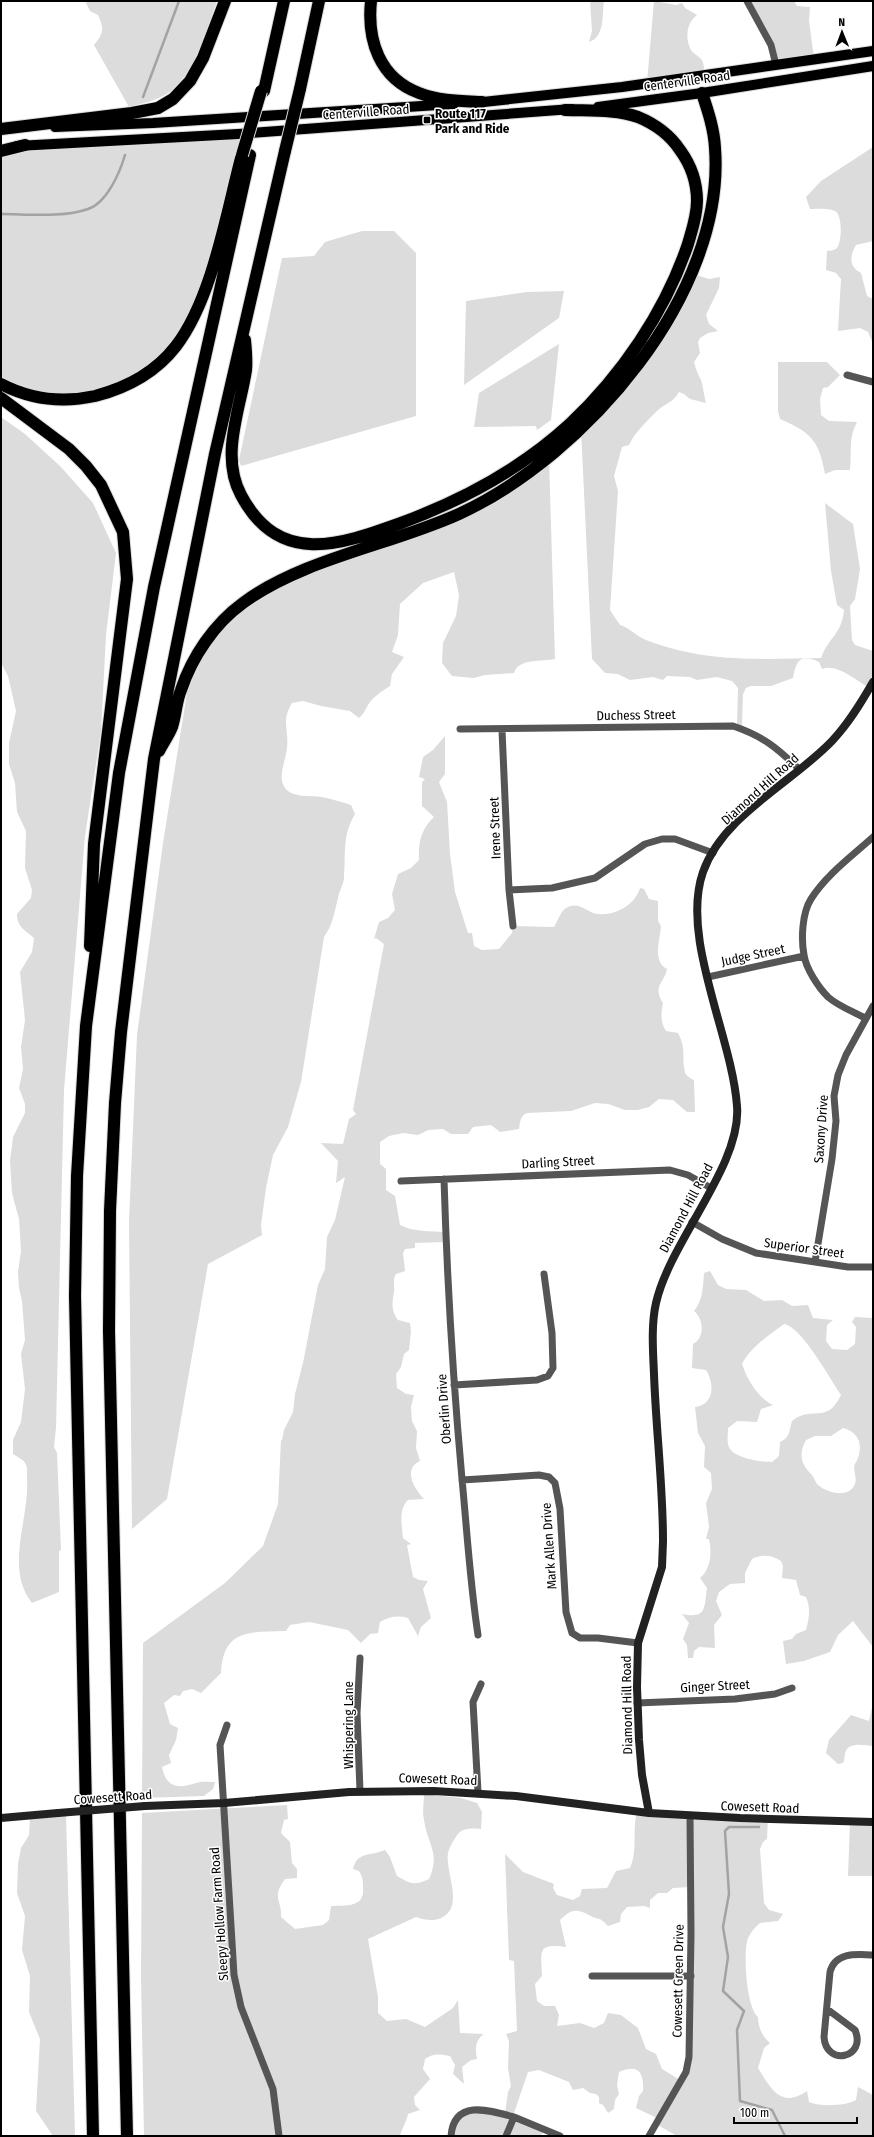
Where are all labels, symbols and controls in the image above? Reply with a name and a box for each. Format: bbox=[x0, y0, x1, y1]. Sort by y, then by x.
north arrow bbox=[822, 12, 862, 52]
text: N bbox=[838, 16, 845, 29]
street label: Centerville Road bbox=[643, 68, 731, 94]
street label: Centerville Road bbox=[322, 101, 410, 123]
place label: Route 117 Park and Ride bbox=[435, 106, 510, 136]
marker: Route 117 Park and Ride bbox=[422, 115, 432, 125]
street label: Duchess Street bbox=[596, 707, 676, 723]
street label: Diamond Hill Road bbox=[718, 750, 802, 828]
street label: Irene Street bbox=[486, 796, 504, 859]
street label: Judge Street bbox=[720, 941, 787, 969]
street label: Saxony Drive bbox=[811, 1094, 831, 1164]
street label: Darling Street bbox=[521, 1153, 596, 1171]
street label: Diamond Hill Road bbox=[656, 1161, 716, 1255]
street label: Superior Street bbox=[763, 1235, 846, 1261]
street label: Oberlin Drive bbox=[434, 1373, 454, 1445]
street label: Mark Allen Drive bbox=[538, 1502, 560, 1590]
street label: Diamond Hill Road bbox=[619, 1655, 635, 1755]
street label: Ginger Street bbox=[680, 1677, 751, 1695]
street label: Whispering Lane bbox=[341, 1681, 356, 1769]
street label: Cowesett Road bbox=[398, 1770, 478, 1788]
street label: Cowesett Road bbox=[73, 1787, 153, 1807]
street label: Cowesett Road bbox=[720, 1798, 800, 1816]
street label: Sleepy Hollow Farm Road bbox=[207, 1847, 231, 1981]
street label: Cowesett Green Drive bbox=[670, 1924, 686, 2038]
scale bar bbox=[734, 2099, 857, 2125]
text: 100 m bbox=[740, 2106, 769, 2120]

